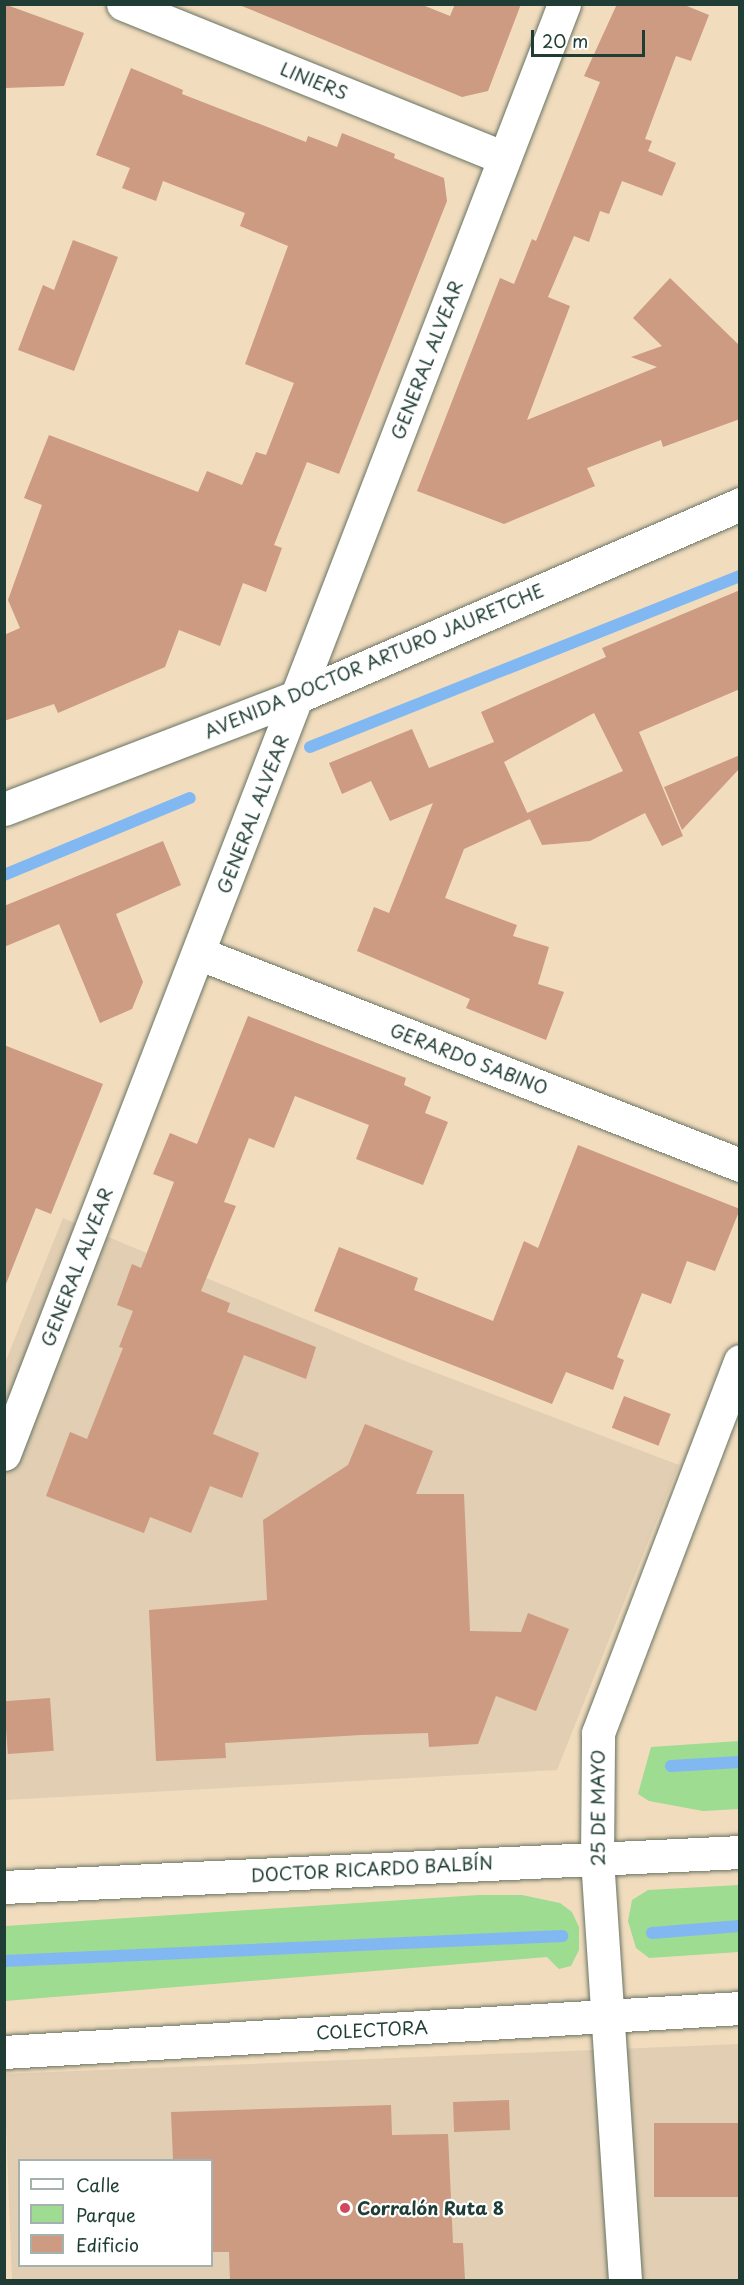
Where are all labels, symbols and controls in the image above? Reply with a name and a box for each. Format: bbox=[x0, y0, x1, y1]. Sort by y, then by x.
scale bar bbox=[534, 18, 648, 56]
text: 20 m bbox=[542, 27, 588, 54]
street label: LINIERS bbox=[277, 58, 351, 104]
street label: GENERAL ALVEAR bbox=[387, 278, 467, 442]
street label: AVENIDA DOCTOR ARTURO JAURETCHE bbox=[200, 579, 548, 743]
street label: GENERAL ALVEAR bbox=[213, 732, 293, 896]
street label: GERARDO SABINO bbox=[386, 1019, 552, 1099]
street label: GENERAL ALVEAR bbox=[37, 1185, 117, 1349]
street label: 25 DE MAYO bbox=[587, 1750, 609, 1866]
street label: DOCTOR RICARDO BALBÍN bbox=[249, 1852, 495, 1886]
street label: COLECTORA bbox=[315, 2016, 429, 2044]
legend bbox=[18, 2159, 213, 2267]
text: Calle bbox=[76, 2171, 120, 2198]
place label: Corralón Ruta 8 bbox=[357, 2197, 505, 2219]
text: Parque bbox=[76, 2201, 136, 2228]
marker: Corralón Ruta 8 bbox=[338, 2201, 352, 2215]
text: Edificio bbox=[76, 2231, 139, 2258]

